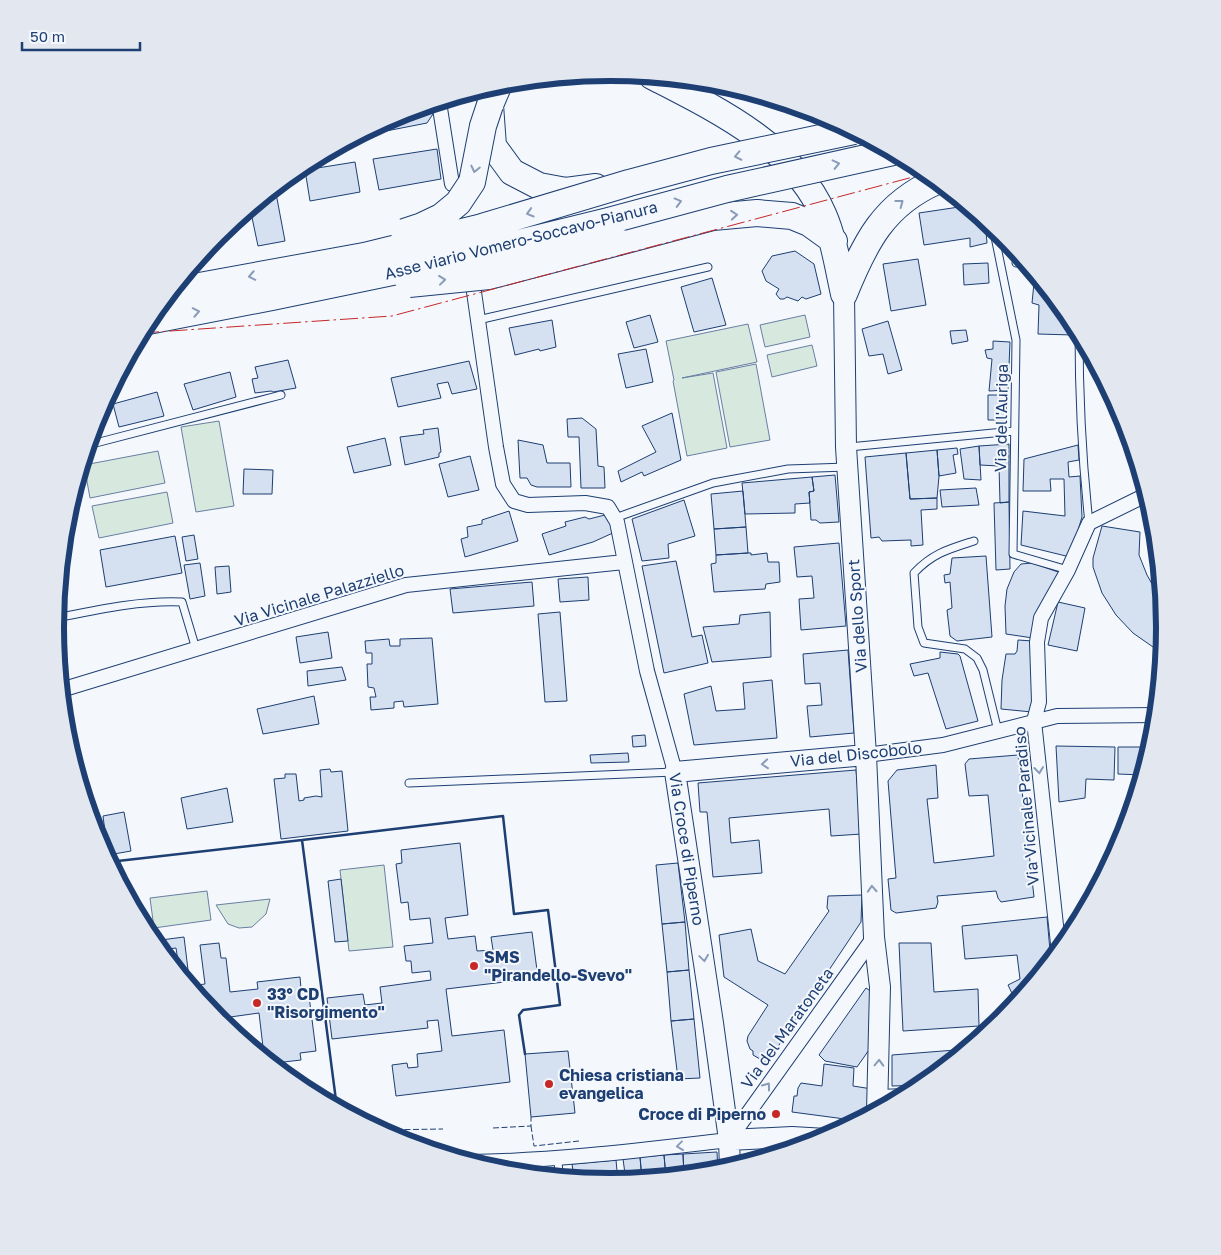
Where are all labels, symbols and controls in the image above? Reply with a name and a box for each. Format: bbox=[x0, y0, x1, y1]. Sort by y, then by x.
scale bar bbox=[22, 20, 140, 52]
text: 50 m bbox=[30, 27, 65, 45]
one-way arrow bbox=[734, 150, 742, 161]
one-way arrow bbox=[832, 159, 841, 170]
one-way arrow bbox=[470, 164, 481, 173]
street label: Asse viario Vomero-Soccavo-Pianura bbox=[382, 196, 660, 284]
one-way arrow bbox=[674, 197, 683, 208]
one-way arrow bbox=[894, 200, 903, 208]
one-way arrow bbox=[526, 207, 534, 217]
one-way arrow bbox=[731, 210, 739, 221]
one-way arrow bbox=[247, 270, 256, 280]
one-way arrow bbox=[438, 275, 446, 286]
one-way arrow bbox=[191, 307, 200, 317]
street label: Via dell'Auriga bbox=[990, 364, 1012, 472]
street label: Via dello Sport bbox=[843, 559, 871, 673]
street label: Via Vicinale Palazziello bbox=[232, 560, 406, 630]
street label: Via Vicinale Paradiso bbox=[1009, 725, 1043, 887]
street label: Via del Discobolo bbox=[789, 737, 923, 771]
one-way arrow bbox=[761, 758, 769, 769]
one-way arrow bbox=[1033, 766, 1044, 774]
street label: Via Croce di Piperno bbox=[665, 771, 709, 927]
one-way arrow bbox=[866, 885, 877, 893]
place label: SMS "Pirandello-Svevo" bbox=[484, 947, 632, 985]
one-way arrow bbox=[698, 954, 708, 963]
marker: SMS "Pirandello-Svevo" bbox=[468, 960, 480, 972]
street label: Via del Maratoneta bbox=[736, 964, 838, 1092]
place label: 33° CD "Risorgimento" bbox=[267, 984, 385, 1022]
marker: 33° CD "Risorgimento" bbox=[251, 997, 263, 1009]
one-way arrow bbox=[874, 1059, 884, 1066]
place label: Chiesa cristiana evangelica bbox=[559, 1065, 684, 1103]
marker: Chiesa cristiana evangelica bbox=[543, 1078, 555, 1090]
one-way arrow bbox=[761, 1082, 770, 1092]
place label: Croce di Piperno bbox=[638, 1104, 766, 1124]
marker: Croce di Piperno bbox=[770, 1108, 782, 1120]
one-way arrow bbox=[676, 1140, 684, 1151]

